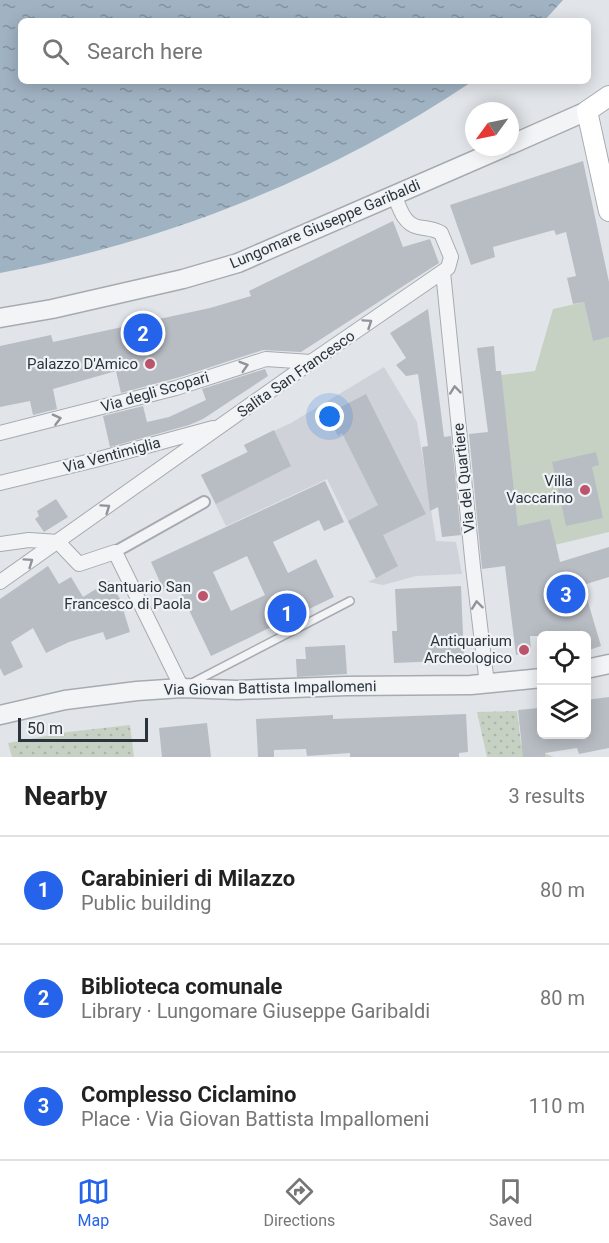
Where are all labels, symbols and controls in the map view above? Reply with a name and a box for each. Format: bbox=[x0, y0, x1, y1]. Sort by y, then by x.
search box bbox=[18, 18, 591, 84]
icon: search bbox=[39, 35, 72, 68]
text: Search here bbox=[87, 39, 203, 64]
north arrow bbox=[465, 102, 519, 156]
street label: Lungomare Giuseppe Garibaldi bbox=[227, 176, 423, 272]
pin: 2 bbox=[124, 310, 162, 356]
one-way arrow bbox=[361, 319, 372, 330]
street label: Salita San Francesco bbox=[234, 327, 358, 421]
place label: Palazzo D'Amico bbox=[27, 355, 138, 373]
marker: Palazzo D'Amico bbox=[143, 357, 157, 371]
one-way arrow bbox=[238, 361, 249, 373]
street label: Via degli Scopari bbox=[99, 368, 211, 416]
one-way arrow bbox=[449, 386, 462, 395]
your location bbox=[315, 402, 344, 431]
one-way arrow bbox=[52, 414, 62, 427]
street label: Via del Quartiere bbox=[449, 422, 479, 534]
street label: Via Ventimiglia bbox=[61, 433, 163, 477]
place label: Villa Vaccarino bbox=[506, 472, 573, 507]
marker: Villa Vaccarino bbox=[578, 483, 592, 497]
one-way arrow bbox=[99, 504, 110, 515]
one-way arrow bbox=[22, 558, 33, 569]
pin: 3 bbox=[546, 572, 586, 616]
place label: Santuario San Francesco di Paola bbox=[64, 578, 191, 613]
marker: Santuario San Francesco di Paola bbox=[196, 589, 210, 603]
pin: 1 bbox=[268, 590, 306, 636]
one-way arrow bbox=[471, 600, 484, 610]
map controls bbox=[537, 631, 591, 739]
button: locate bbox=[537, 631, 591, 685]
place label: Antiquarium Archeologico bbox=[424, 632, 512, 667]
marker: Antiquarium Archeologico bbox=[517, 643, 531, 657]
street label: Via Giovan Battista Impallomeni bbox=[163, 677, 377, 699]
button: layers bbox=[537, 685, 591, 739]
scale bar bbox=[18, 715, 148, 742]
text: 50 m bbox=[27, 719, 63, 738]
text: Nearby bbox=[24, 781, 107, 811]
text: 3 results bbox=[509, 784, 585, 808]
text: Carabinieri di Milazzo bbox=[81, 866, 295, 891]
text: 1 bbox=[38, 878, 49, 902]
text: 80 m bbox=[540, 878, 585, 902]
text: Public building bbox=[81, 891, 211, 915]
text: Biblioteca comunale bbox=[81, 974, 282, 999]
text: 2 bbox=[38, 986, 49, 1010]
text: 80 m bbox=[540, 986, 585, 1010]
text: Library · Lungomare Giuseppe Garibaldi bbox=[81, 999, 430, 1023]
text: Complesso Ciclamino bbox=[81, 1082, 296, 1107]
text: 3 bbox=[38, 1094, 49, 1118]
text: 110 m bbox=[529, 1094, 585, 1118]
text: Place · Via Giovan Battista Impallomeni bbox=[81, 1107, 429, 1131]
tab: Map bbox=[77, 1175, 110, 1230]
tab: Directions bbox=[263, 1175, 335, 1230]
tab: Saved bbox=[489, 1175, 532, 1230]

